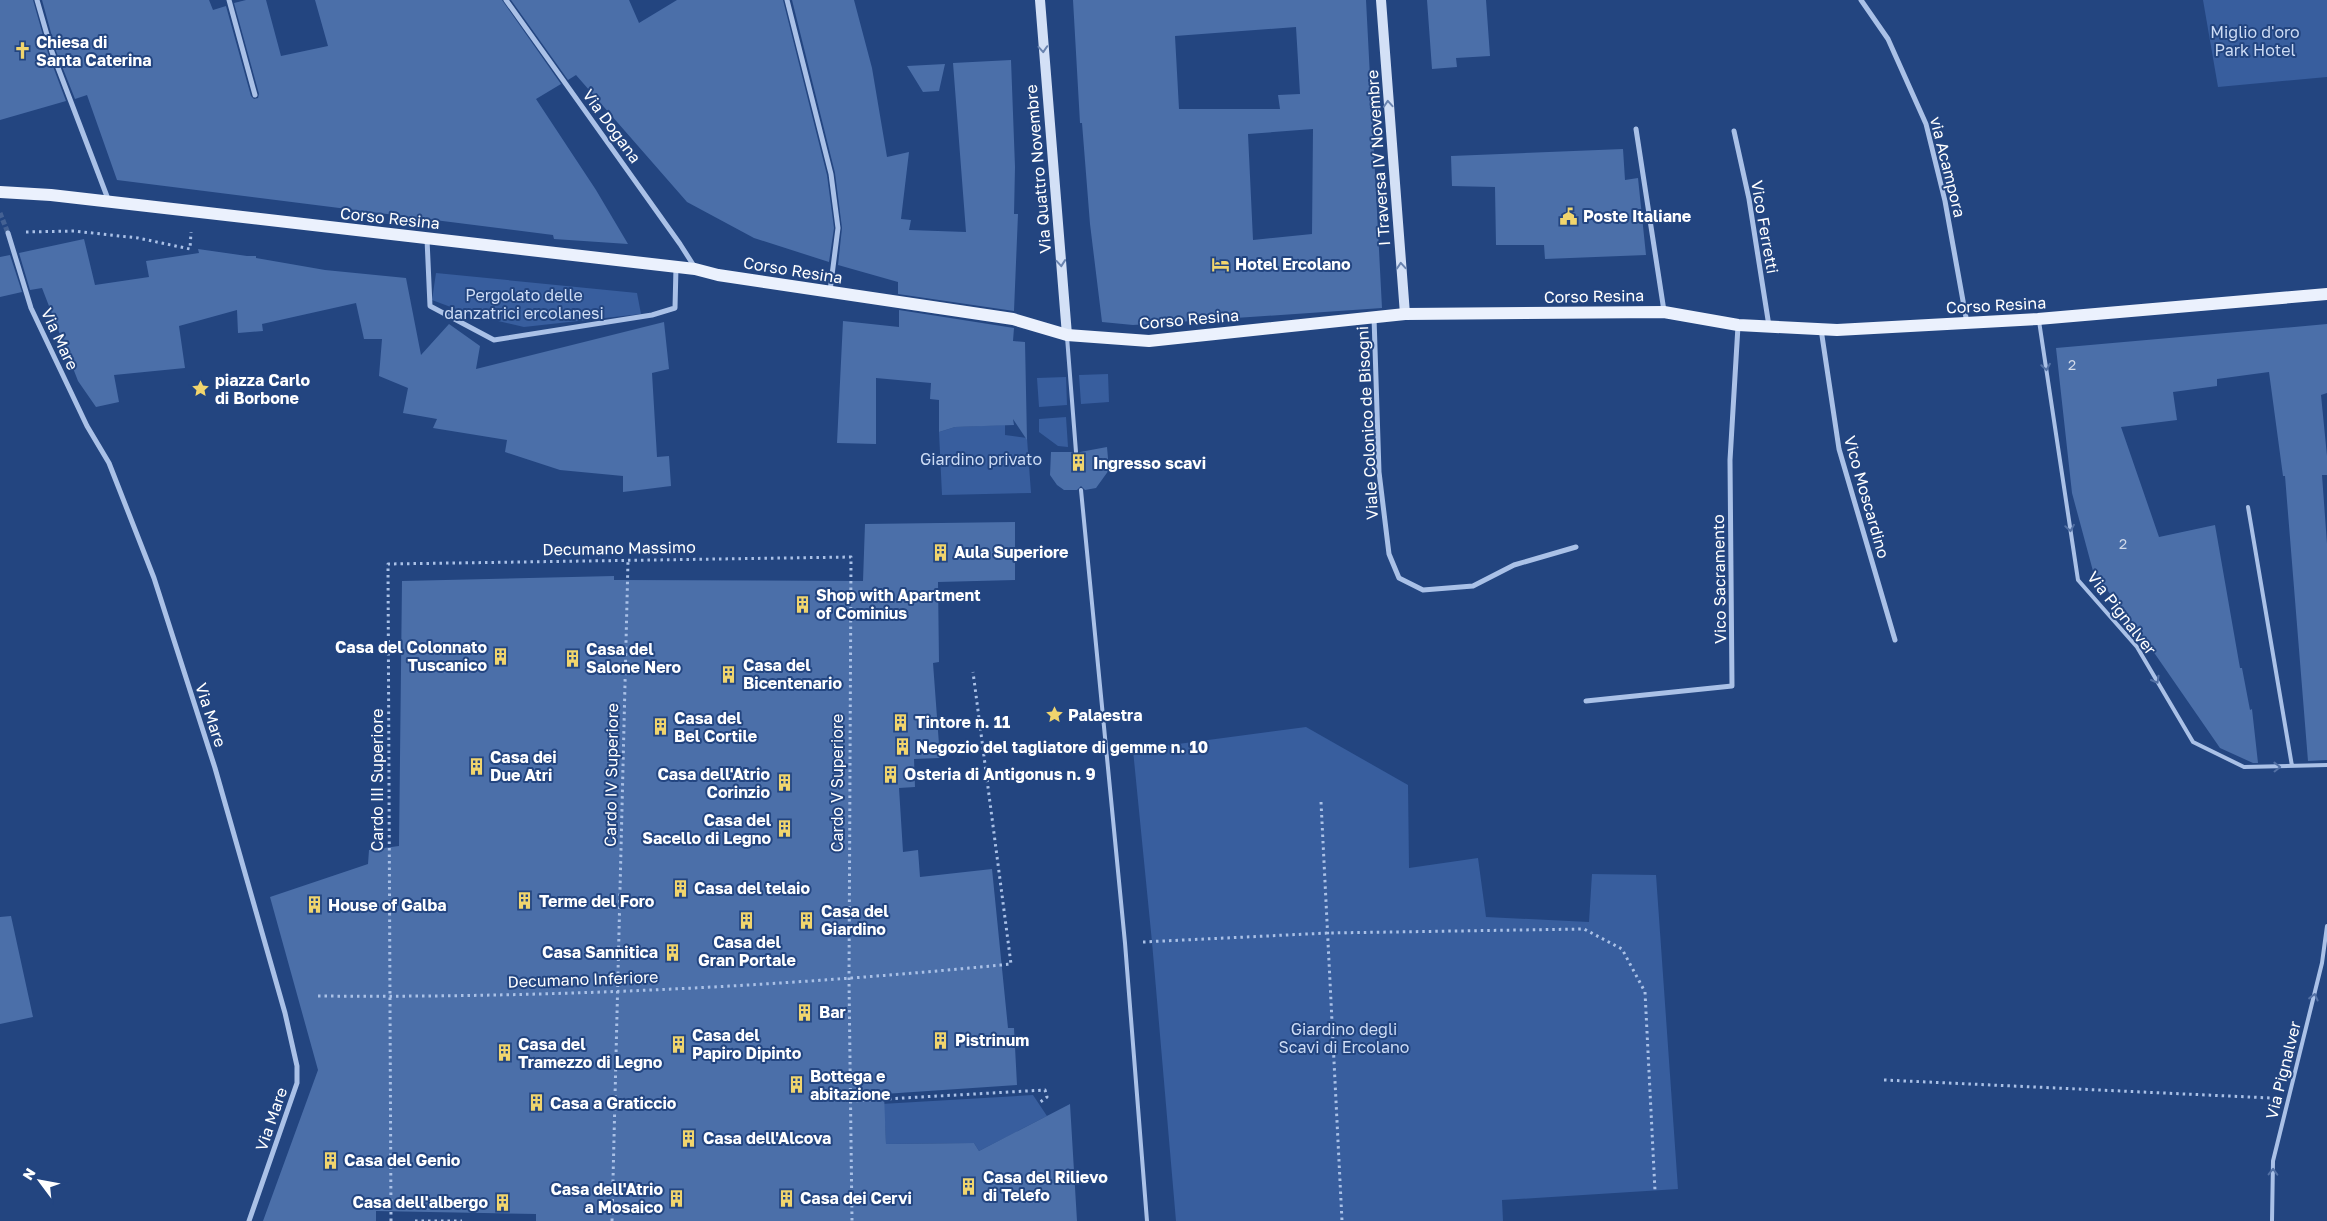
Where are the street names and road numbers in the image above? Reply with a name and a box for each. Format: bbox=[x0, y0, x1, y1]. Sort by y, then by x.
street label: I Traversa IV Novembre bbox=[1362, 69, 1394, 247]
street label: Via Quattro Novembre bbox=[1021, 84, 1055, 254]
street label: Via Dogana bbox=[578, 85, 646, 167]
street label: via Acampora bbox=[1926, 114, 1970, 220]
street label: Vico Ferretti bbox=[1747, 179, 1783, 275]
street label: Corso Resina bbox=[339, 203, 441, 233]
street label: Corso Resina bbox=[742, 252, 844, 288]
street label: Corso Resina bbox=[1544, 285, 1644, 307]
street label: Corso Resina bbox=[1945, 292, 2047, 318]
street label: Via Mare bbox=[37, 305, 83, 373]
street label: Corso Resina bbox=[1138, 305, 1240, 333]
street label: Viale Colonico de Bisogni bbox=[1352, 326, 1382, 520]
street label: Vico Moscardino bbox=[1840, 433, 1894, 561]
street label: Vico Sacramento bbox=[1708, 514, 1730, 644]
street label: Decumano Massimo bbox=[542, 537, 696, 559]
street label: Via Pignalver bbox=[2083, 567, 2161, 659]
street label: Via Mare bbox=[191, 680, 231, 750]
street label: Cardo IV Superiore bbox=[600, 703, 622, 847]
street label: Cardo III Superiore bbox=[367, 708, 387, 852]
street label: Cardo V Superiore bbox=[827, 714, 847, 852]
street label: Decumano Inferiore bbox=[507, 966, 659, 992]
street label: Via Pignalver bbox=[2261, 1019, 2305, 1121]
street label: Via Mare bbox=[251, 1084, 291, 1154]

